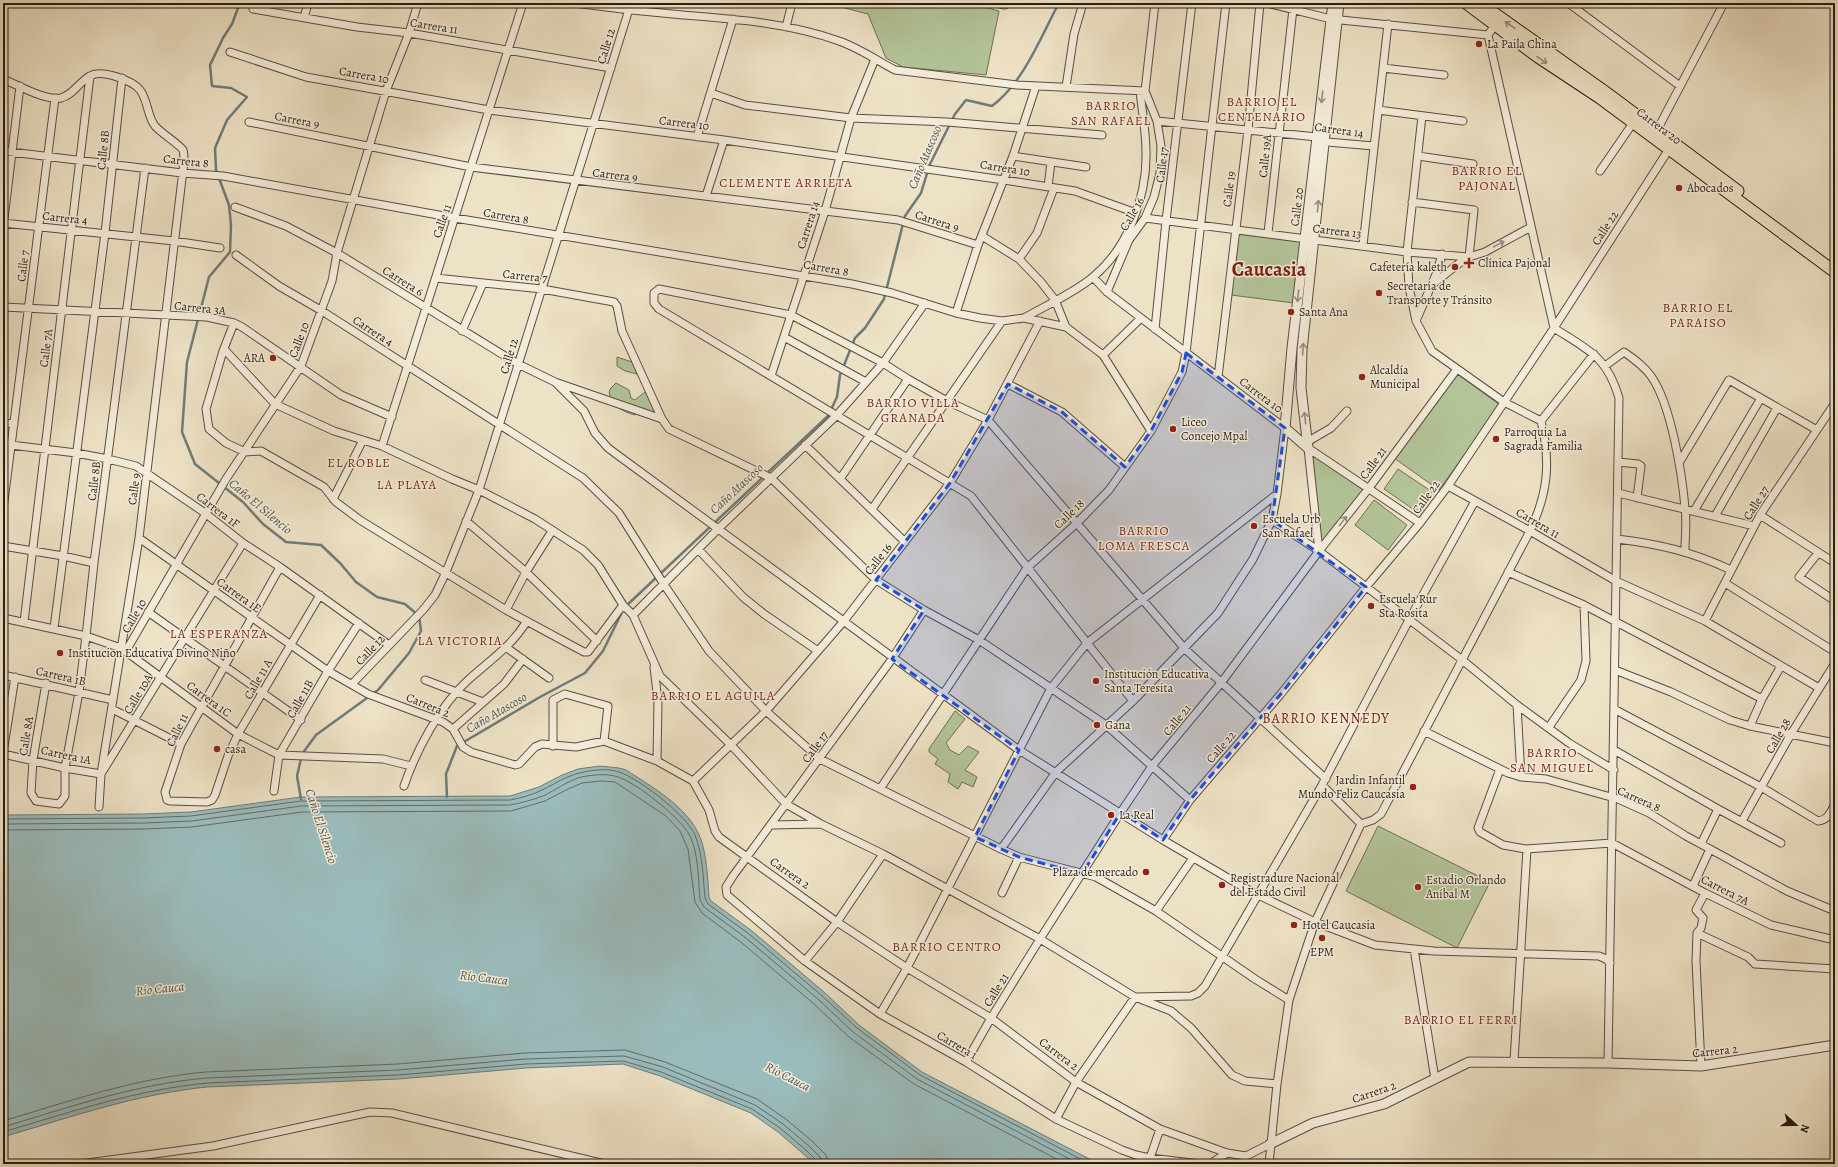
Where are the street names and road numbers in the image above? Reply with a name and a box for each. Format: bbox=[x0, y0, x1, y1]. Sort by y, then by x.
street label: Carrera 11 bbox=[409, 14, 459, 38]
street label: Calle 12 bbox=[593, 26, 619, 66]
street label: Carrera 10 bbox=[338, 63, 390, 87]
street label: Carrera 20 bbox=[1633, 104, 1685, 148]
street label: Carrera 9 bbox=[273, 108, 321, 132]
street label: Carrera 10 bbox=[658, 112, 710, 134]
street label: Carrera 14 bbox=[1313, 119, 1365, 141]
street label: Calle 8B bbox=[93, 129, 113, 171]
street label: Calle 19A bbox=[1255, 133, 1275, 178]
street label: Calle 17 bbox=[1152, 145, 1172, 184]
street label: Carrera 8 bbox=[162, 151, 210, 171]
street label: Carrera 10 bbox=[979, 156, 1031, 180]
street label: Carrera 9 bbox=[591, 164, 639, 186]
street label: Calle 19 bbox=[1219, 170, 1239, 208]
street label: Calle 20 bbox=[1287, 187, 1307, 227]
street label: Calle 16 bbox=[1116, 194, 1148, 234]
street label: Carrera 14 bbox=[793, 198, 823, 251]
street label: Calle 11 bbox=[429, 202, 455, 240]
street label: Carrera 8 bbox=[482, 204, 530, 228]
street label: Carrera 9 bbox=[913, 206, 961, 236]
street label: Calle 22 bbox=[1588, 207, 1622, 248]
street label: Carrera 4 bbox=[42, 208, 89, 228]
street label: Carrera 13 bbox=[1312, 220, 1362, 242]
street label: Calle 7 bbox=[13, 248, 33, 283]
street label: Carrera 8 bbox=[802, 256, 850, 280]
street label: Carrera 6 bbox=[379, 262, 427, 300]
street label: Carrera 7 bbox=[502, 266, 549, 286]
street label: Carrera 3A bbox=[173, 297, 228, 319]
street label: Carrera 4 bbox=[350, 312, 397, 350]
street label: Calle 10 bbox=[285, 320, 313, 360]
street label: Calle 7A bbox=[36, 327, 56, 368]
street label: Calle 12 bbox=[496, 336, 522, 376]
street label: Carrera 10 bbox=[1236, 373, 1286, 417]
street label: Calle 21 bbox=[1356, 444, 1390, 482]
street label: Calle 8B bbox=[84, 460, 104, 502]
street label: Calle 9 bbox=[124, 472, 144, 506]
street label: Calle 22 bbox=[1408, 477, 1444, 517]
street label: Calle 27 bbox=[1739, 482, 1773, 523]
street label: Carrera 1F bbox=[193, 488, 243, 532]
street label: Calle 18 bbox=[1050, 495, 1088, 532]
street label: Carrera 11 bbox=[1513, 504, 1563, 542]
street label: Calle 16 bbox=[860, 539, 896, 578]
street label: Carrera 1E bbox=[213, 574, 265, 616]
street label: Calle 10 bbox=[118, 596, 150, 636]
street label: Calle 12 bbox=[352, 631, 389, 669]
street label: Calle 11 A bbox=[240, 655, 276, 702]
street label: Carrera 1B bbox=[34, 662, 88, 690]
street label: Calle 10A bbox=[120, 670, 157, 717]
street label: Carrera 1C bbox=[183, 677, 235, 721]
street label: Calle 11B bbox=[283, 677, 317, 721]
street label: Carrera 2 bbox=[404, 689, 452, 721]
street label: Calle 21 bbox=[1159, 701, 1195, 739]
street label: Calle 11 bbox=[162, 711, 192, 749]
street label: Calle 8A bbox=[15, 714, 37, 757]
street label: Calle 28 bbox=[1762, 715, 1795, 757]
street label: Calle 17 bbox=[798, 727, 833, 766]
street label: Calle 22 bbox=[1202, 727, 1240, 767]
street label: Carrera 1A bbox=[39, 742, 94, 768]
street label: Carrera 8 bbox=[1615, 782, 1663, 816]
street label: Carrera 2 bbox=[767, 853, 814, 893]
street label: Carrera 7A bbox=[1698, 871, 1753, 909]
street label: Calle 21 bbox=[980, 970, 1012, 1010]
street label: Carrera 1 bbox=[934, 1027, 980, 1063]
street label: Carrera 2 bbox=[1036, 1034, 1082, 1074]
street label: Carrera 2 bbox=[1691, 1041, 1739, 1061]
street label: Carrera 2 bbox=[1350, 1077, 1398, 1107]

